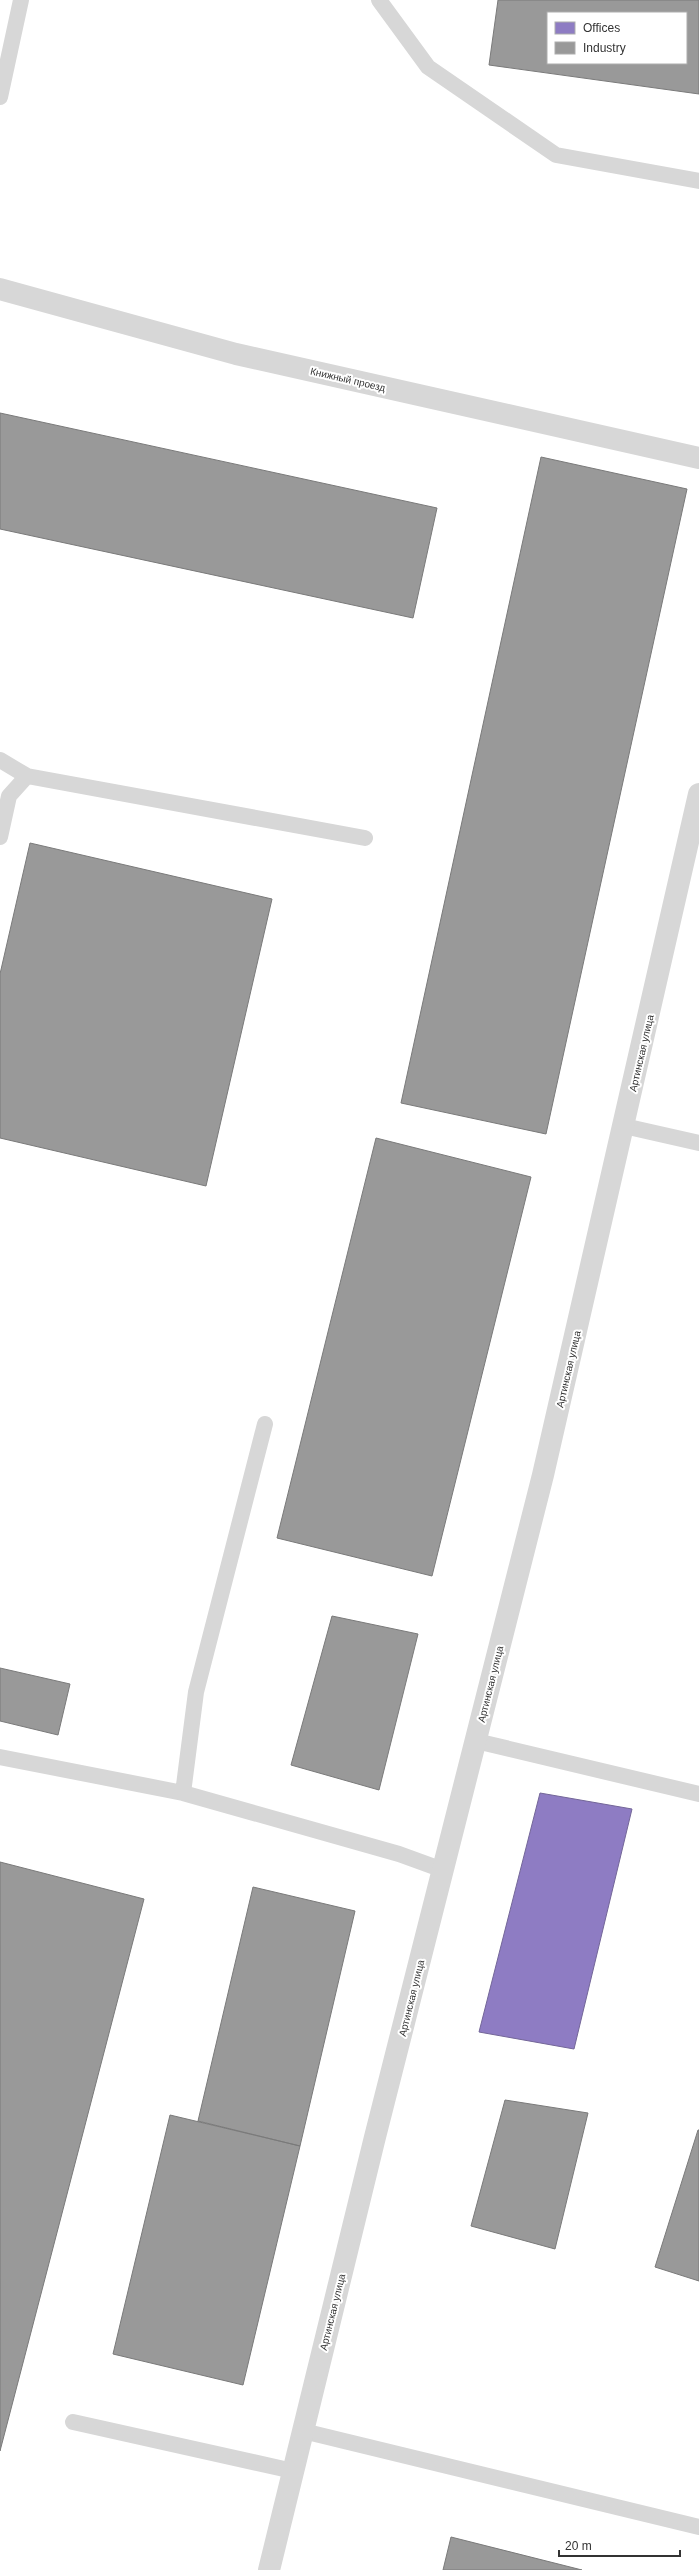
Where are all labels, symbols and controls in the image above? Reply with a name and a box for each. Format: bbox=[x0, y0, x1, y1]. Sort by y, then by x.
legend bbox=[547, 12, 687, 64]
text: Offices bbox=[583, 21, 620, 35]
text: Industry bbox=[583, 41, 626, 55]
street label: Книжный проезд bbox=[309, 365, 387, 394]
street label: Артинская улица bbox=[627, 1013, 656, 1093]
street label: Артинская улица bbox=[554, 1329, 583, 1409]
street label: Артинская улица bbox=[476, 1644, 505, 1724]
street label: Артинская улица bbox=[397, 1958, 426, 2038]
street label: Артинская улица bbox=[318, 2272, 347, 2352]
scale bar bbox=[559, 2532, 680, 2558]
text: 20 m bbox=[565, 2539, 592, 2553]

